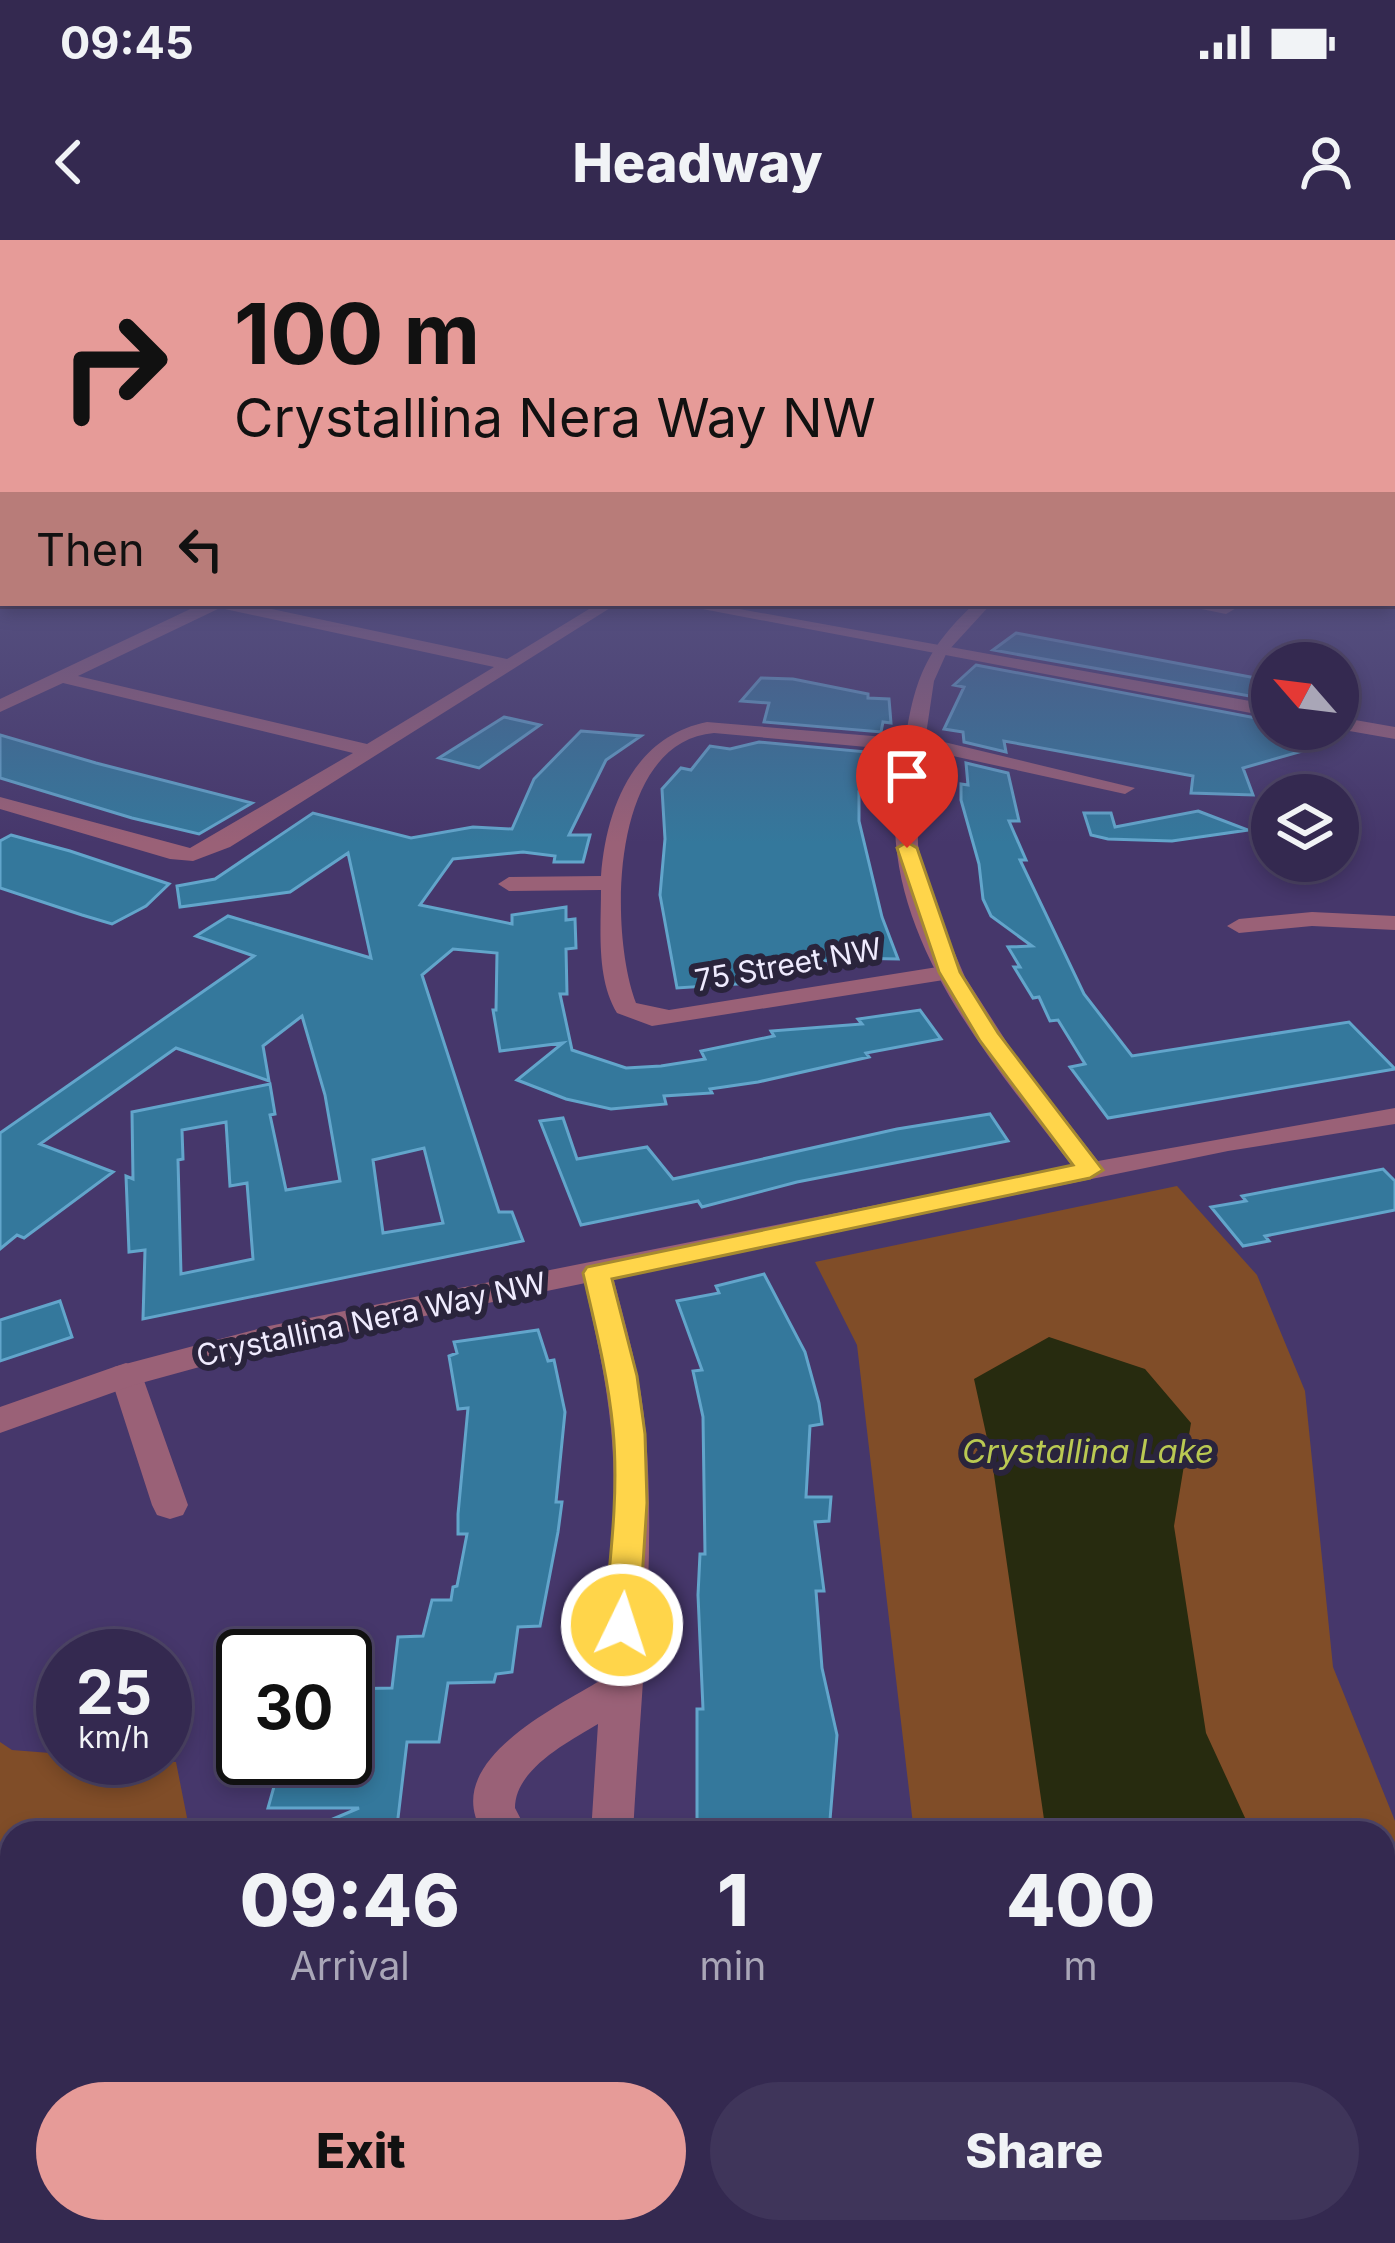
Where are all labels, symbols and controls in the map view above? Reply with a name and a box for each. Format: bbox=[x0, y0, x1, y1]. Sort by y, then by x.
text: 09:45 bbox=[60, 15, 194, 70]
icon: back bbox=[36, 129, 102, 195]
icon: person bbox=[1293, 129, 1359, 195]
text: Headway bbox=[572, 130, 823, 195]
text: 100 m bbox=[234, 283, 480, 384]
icon: right bbox=[36, 288, 192, 444]
text: Crystallina Nera Way NW bbox=[234, 385, 876, 450]
icon: left bbox=[168, 516, 234, 582]
text: Then bbox=[36, 522, 144, 577]
north arrow bbox=[1251, 642, 1359, 750]
map controls bbox=[1251, 642, 1359, 882]
pin bbox=[856, 725, 958, 848]
icon: arrive bbox=[874, 743, 940, 809]
button: layers bbox=[1251, 774, 1359, 882]
street label: 75 Street NW bbox=[692, 930, 884, 998]
street label: Crystallina Nera Way NW bbox=[193, 1264, 549, 1374]
water label: Crystallina Lake bbox=[962, 1431, 1214, 1471]
position arrow bbox=[559, 1562, 685, 1688]
speed limit sign: 30 bbox=[216, 1629, 372, 1785]
text: 25 bbox=[76, 1656, 152, 1728]
text: km/h bbox=[78, 1719, 150, 1755]
text: 09:46 bbox=[240, 1856, 460, 1943]
text: 1 bbox=[717, 1856, 749, 1943]
text: 400 bbox=[1006, 1856, 1155, 1943]
text: Arrival bbox=[290, 1942, 410, 1989]
text: min bbox=[700, 1942, 766, 1989]
text: m bbox=[1064, 1942, 1098, 1989]
button: Exit bbox=[36, 2082, 686, 2220]
button: Share bbox=[710, 2082, 1359, 2220]

